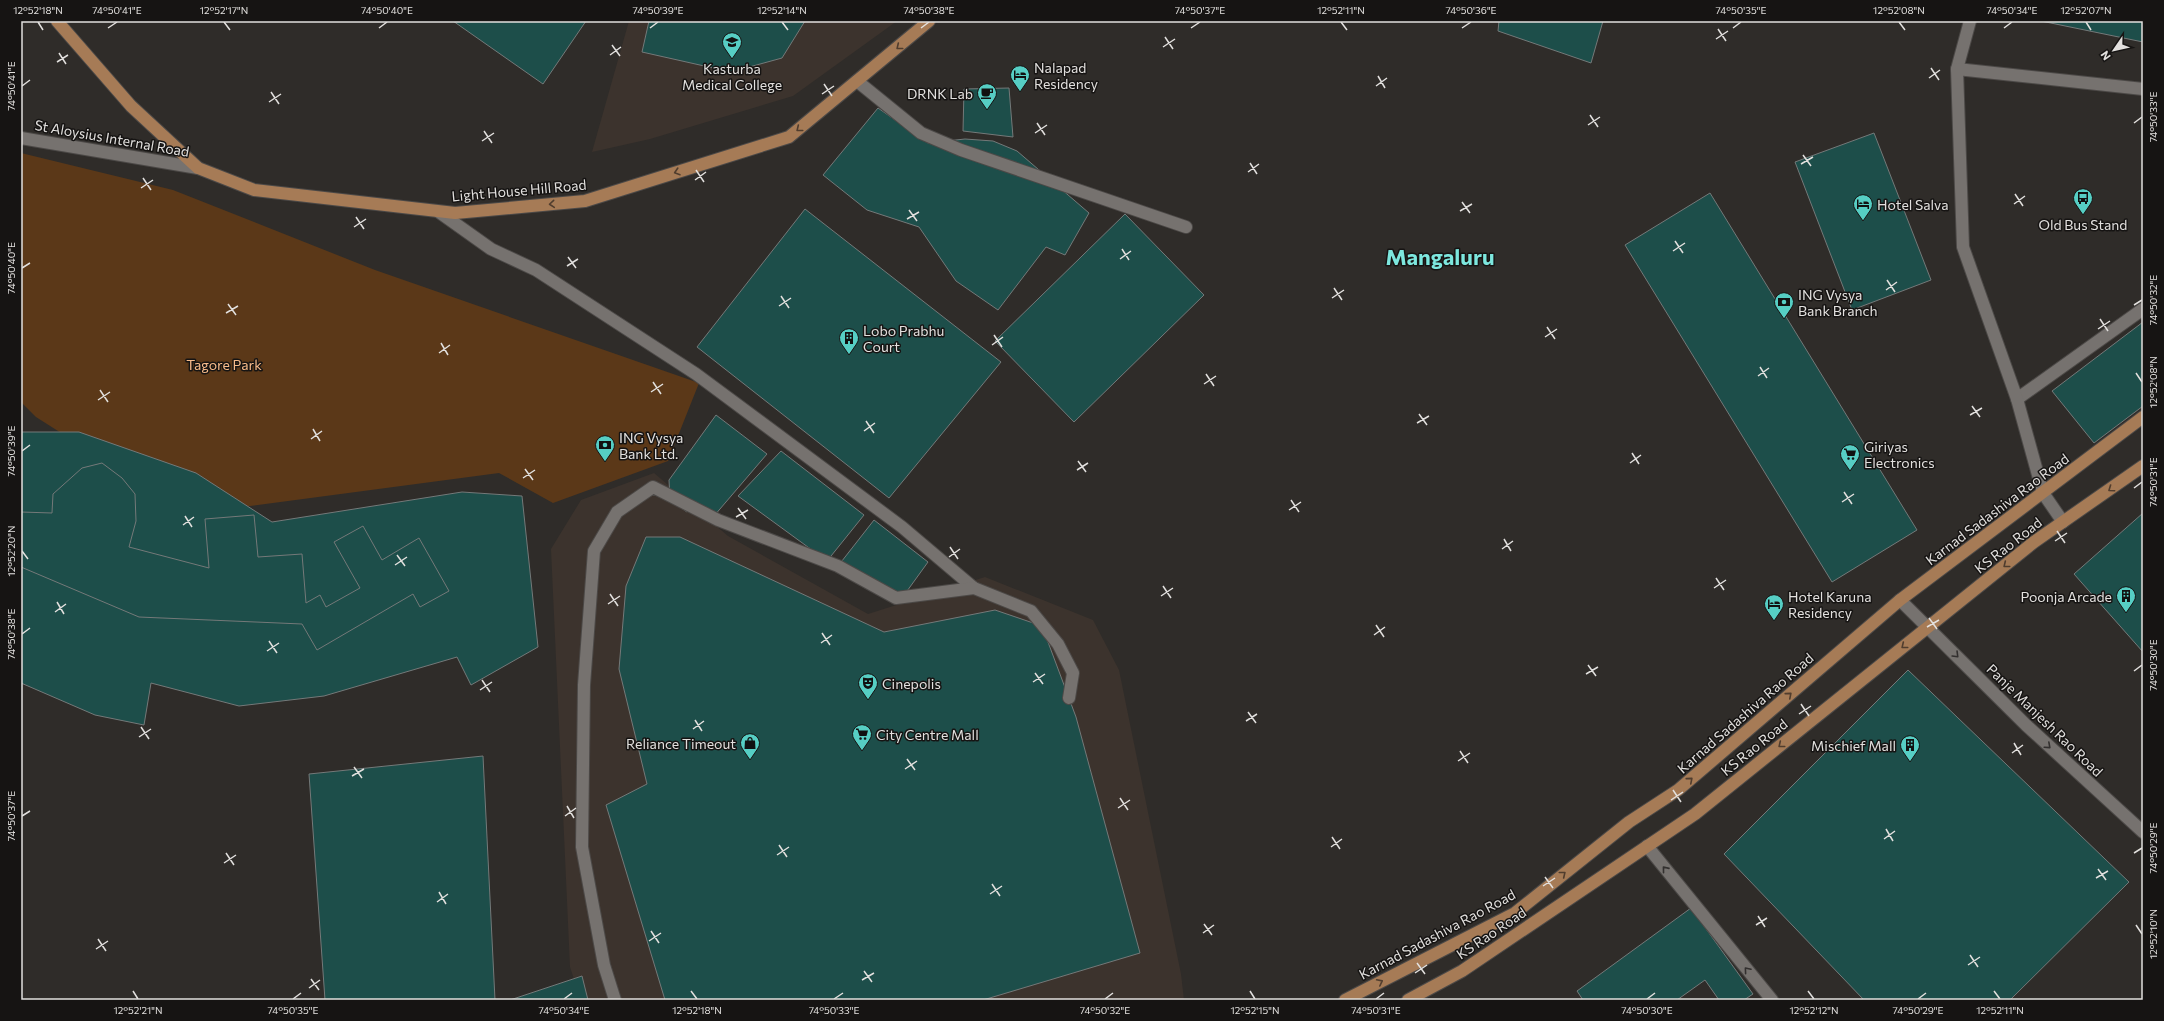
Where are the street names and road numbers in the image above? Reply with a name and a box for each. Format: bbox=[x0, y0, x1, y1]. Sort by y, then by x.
street label: St Aloysius Internal Road bbox=[33, 116, 191, 160]
street label: Light House Hill Road bbox=[451, 176, 587, 204]
street label: Karnad Sadashiva Rao Road bbox=[1922, 450, 2072, 568]
street label: KS Rao Road bbox=[1971, 513, 2045, 577]
street label: Karnad Sadashiva Rao Road bbox=[1673, 649, 1817, 777]
street label: Panje Manjesh Rao Road bbox=[1983, 660, 2107, 780]
street label: KS Rao Road bbox=[1717, 715, 1791, 779]
street label: Karnad Sadashiva Rao Road bbox=[1356, 885, 1518, 983]
street label: KS Rao Road bbox=[1453, 903, 1529, 963]

